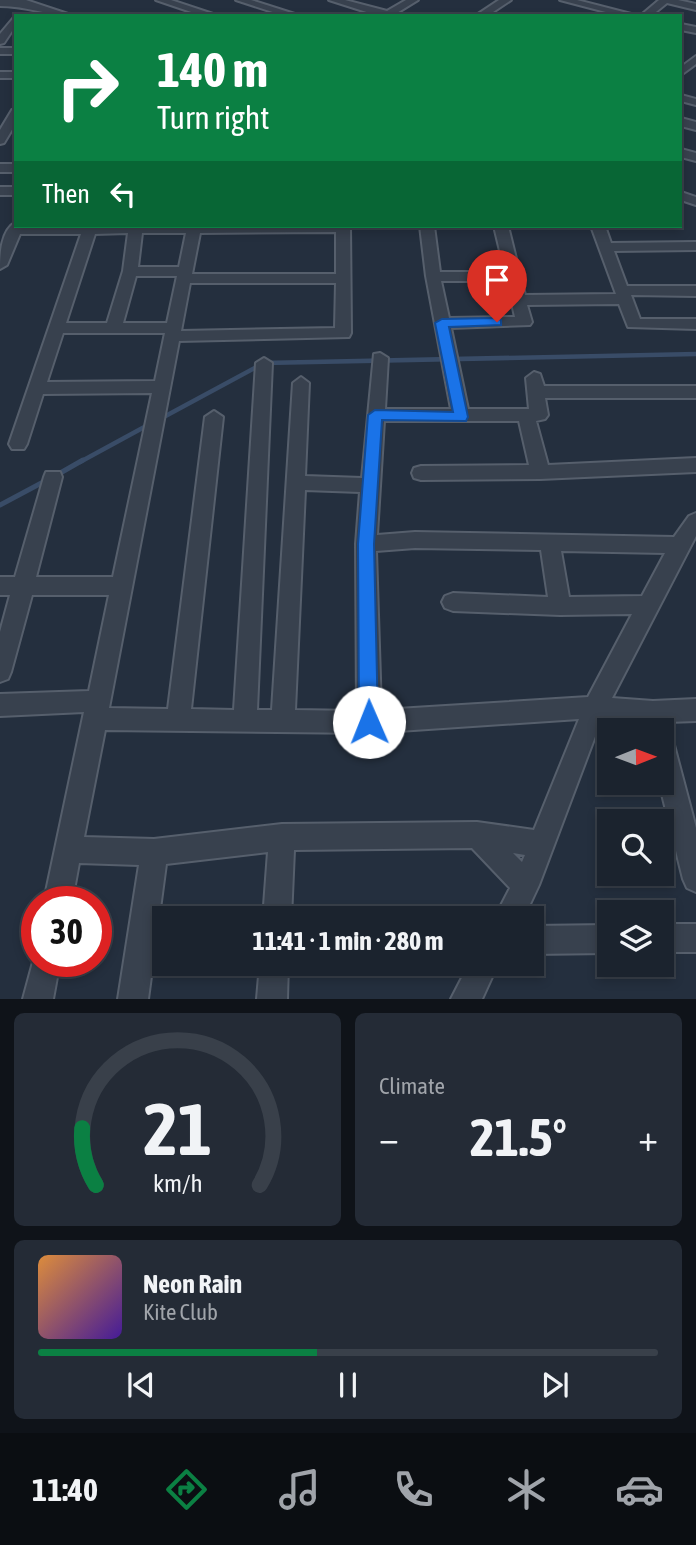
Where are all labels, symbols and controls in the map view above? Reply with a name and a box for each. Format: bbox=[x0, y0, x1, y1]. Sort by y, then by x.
text: 140 m bbox=[157, 41, 268, 97]
icon: right bbox=[42, 42, 133, 133]
text: Turn right bbox=[157, 99, 270, 136]
icon: left bbox=[104, 175, 142, 213]
text: Then bbox=[42, 179, 90, 209]
pin bbox=[467, 250, 527, 322]
icon: arrive bbox=[478, 261, 516, 299]
position arrow bbox=[332, 685, 406, 759]
north arrow bbox=[597, 718, 674, 794]
map controls bbox=[597, 718, 674, 977]
button: search bbox=[597, 809, 674, 886]
speed limit sign: 30 bbox=[21, 886, 112, 977]
button: layers bbox=[597, 900, 674, 977]
text: 11:41 · 1 min · 280 m bbox=[253, 926, 443, 956]
text: Climate bbox=[379, 1073, 445, 1099]
text: 21 bbox=[143, 1088, 212, 1171]
text: 21.5° bbox=[470, 1107, 567, 1167]
text: − bbox=[379, 1116, 399, 1159]
text: + bbox=[638, 1116, 658, 1159]
text: km/h bbox=[153, 1169, 202, 1197]
text: Neon Rain bbox=[143, 1269, 242, 1299]
text: Kite Club bbox=[143, 1299, 218, 1325]
icon: previous bbox=[122, 1366, 160, 1404]
icon: pause bbox=[329, 1366, 367, 1404]
icon: next bbox=[536, 1366, 574, 1404]
icon: directions bbox=[162, 1465, 211, 1514]
icon: music bbox=[275, 1465, 324, 1514]
icon: phone bbox=[389, 1465, 438, 1514]
icon: climate bbox=[502, 1465, 551, 1514]
icon: car bbox=[615, 1465, 664, 1514]
text: 11:40 bbox=[32, 1471, 98, 1508]

